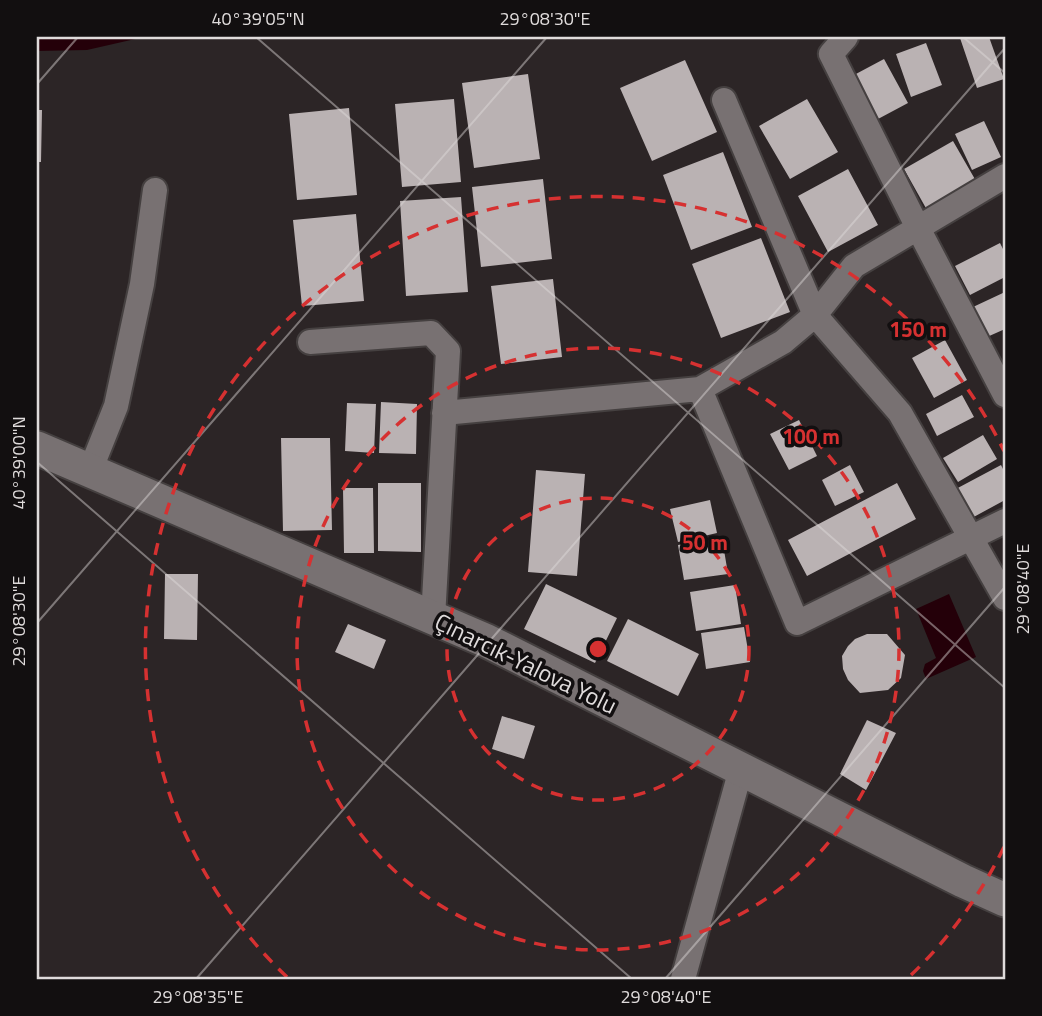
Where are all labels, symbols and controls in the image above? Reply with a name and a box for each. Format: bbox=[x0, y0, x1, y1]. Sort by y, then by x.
text: 40°39'05"N bbox=[211, 5, 305, 32]
text: 29°08'30"E bbox=[500, 5, 591, 32]
text: 150 m bbox=[889, 313, 947, 345]
text: 40°39'00"N bbox=[5, 416, 32, 510]
text: 100 m bbox=[782, 420, 840, 452]
text: 50 m bbox=[682, 526, 728, 558]
text: 29°08'40"E bbox=[1009, 543, 1036, 634]
text: 29°08'30"E bbox=[5, 575, 32, 666]
street label: Çınarcık-Yalova Yolu bbox=[429, 603, 623, 723]
centre of rings bbox=[586, 637, 610, 661]
text: 29°08'35"E bbox=[153, 983, 244, 1010]
text: 29°08'40"E bbox=[621, 983, 712, 1010]

